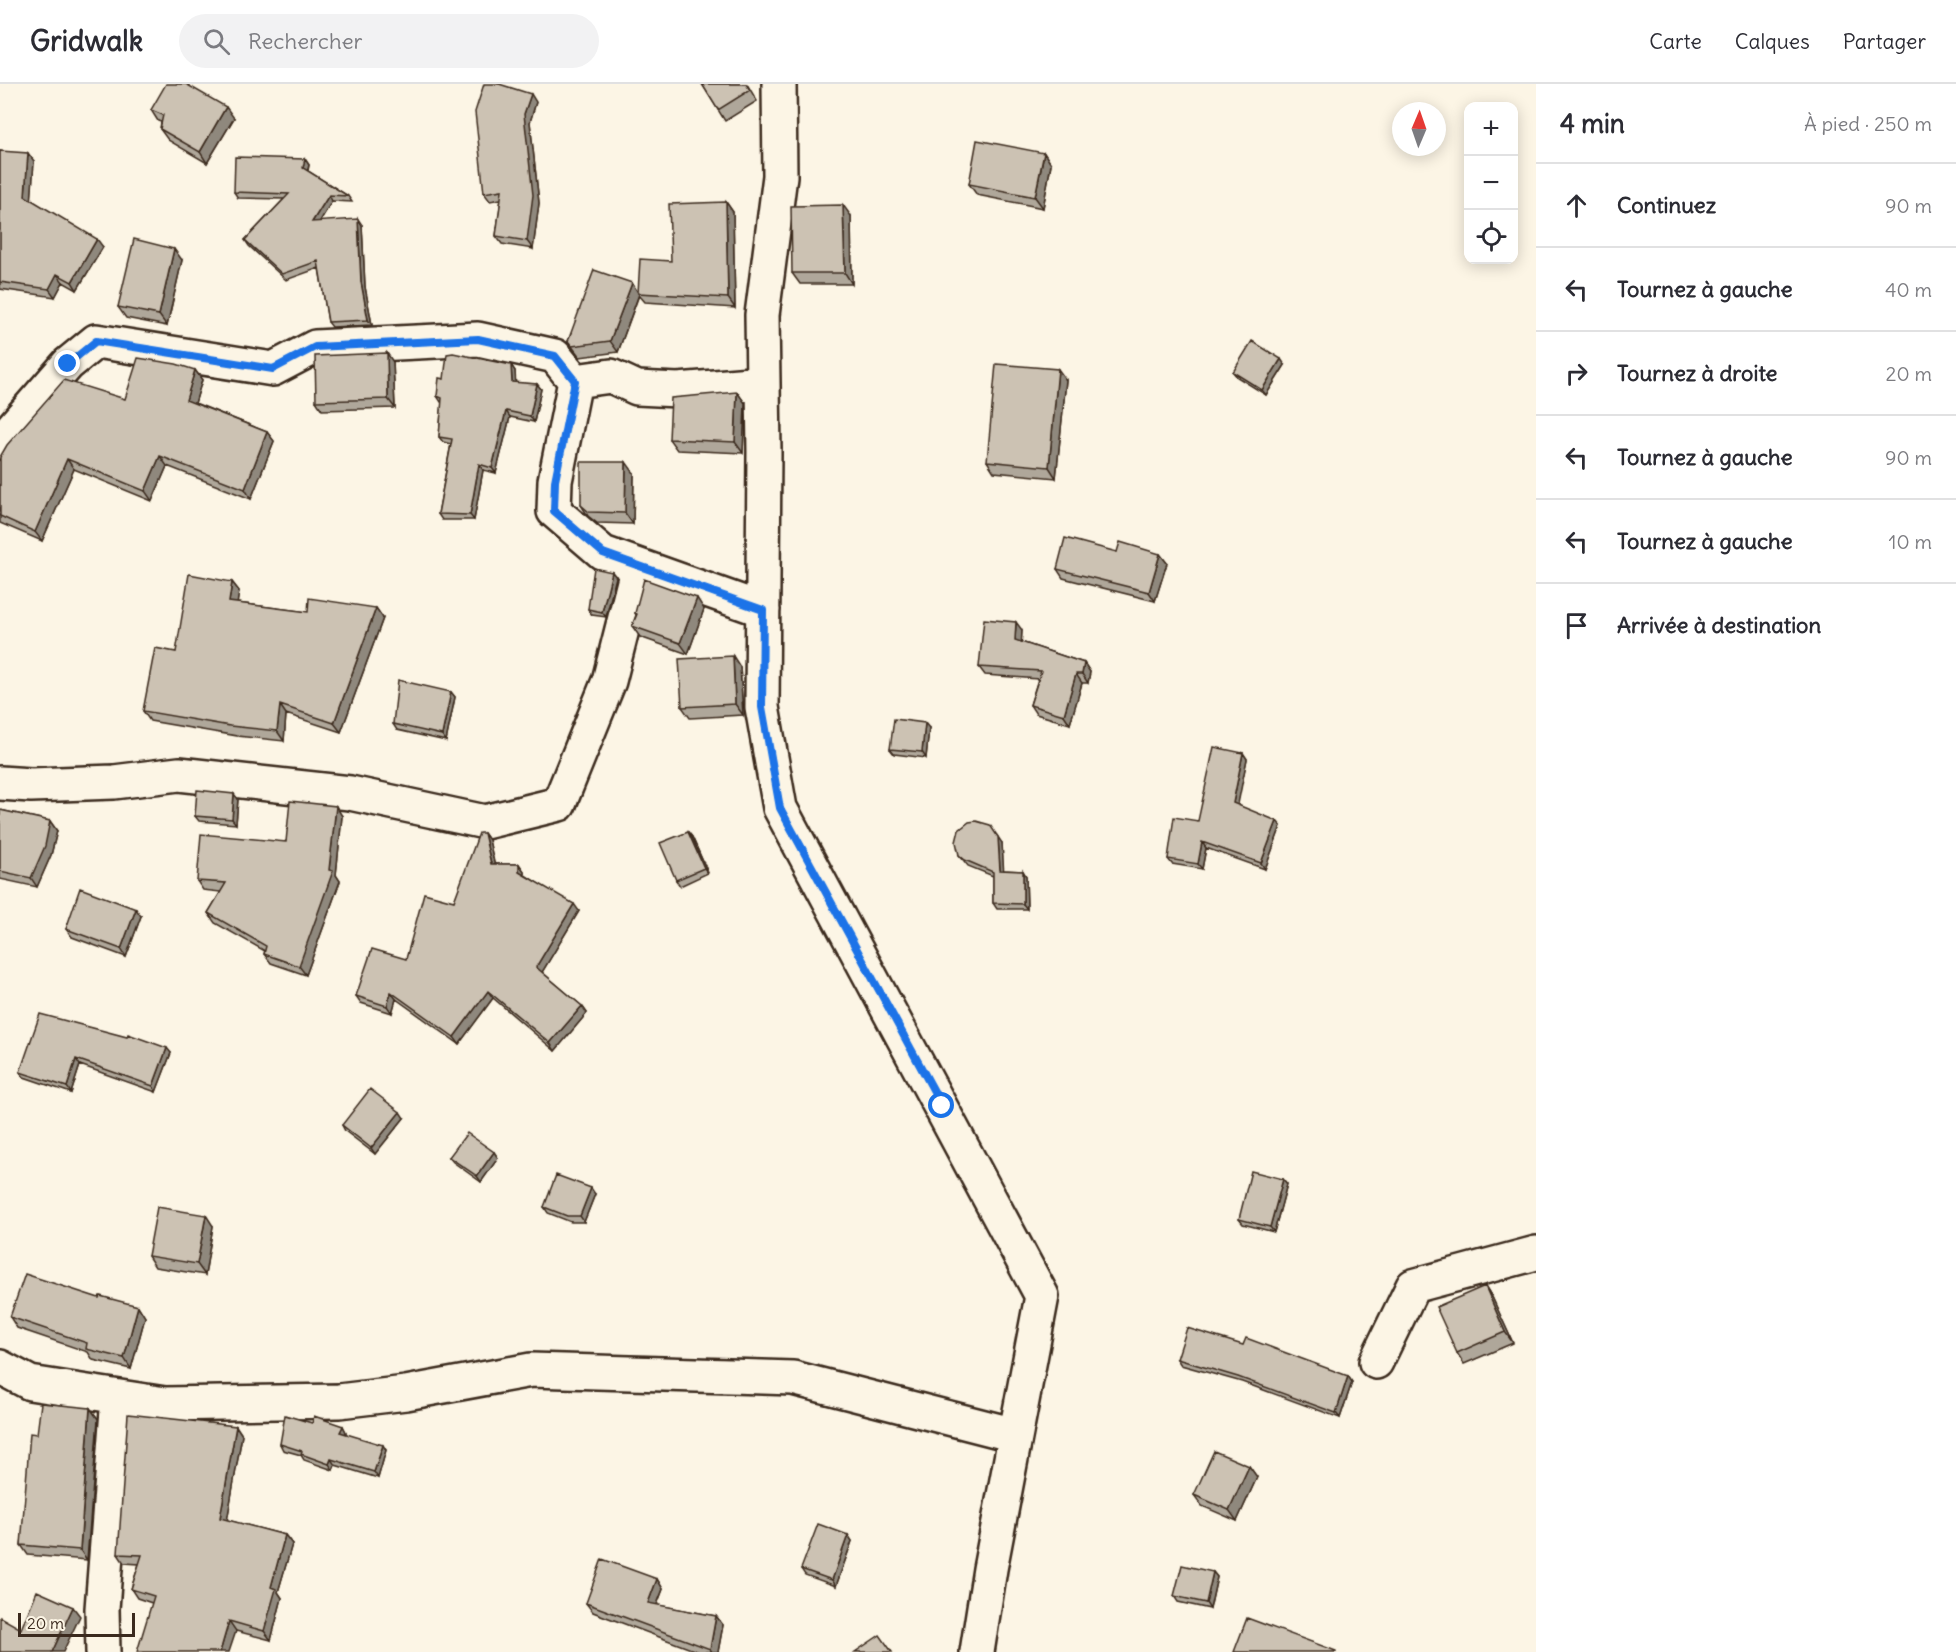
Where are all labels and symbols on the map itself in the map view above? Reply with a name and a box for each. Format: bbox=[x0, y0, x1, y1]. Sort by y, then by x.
north arrow bbox=[1392, 102, 1446, 156]
route end bbox=[54, 350, 80, 376]
route start bbox=[928, 1092, 954, 1118]
scale bar bbox=[18, 1610, 135, 1638]

